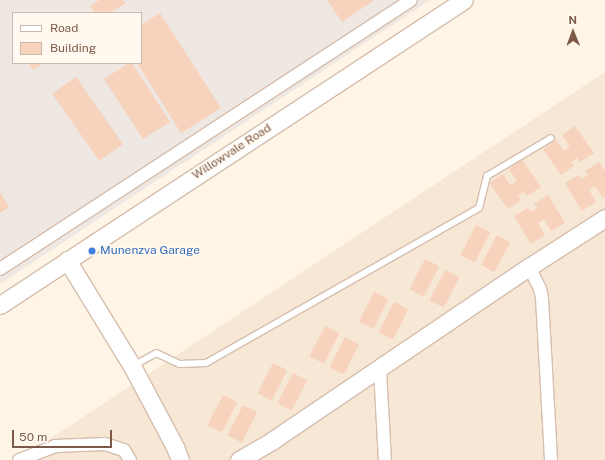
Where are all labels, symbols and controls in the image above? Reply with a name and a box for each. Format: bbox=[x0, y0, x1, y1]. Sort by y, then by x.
legend bbox=[12, 12, 142, 64]
north arrow bbox=[553, 12, 593, 52]
text: N bbox=[568, 14, 577, 26]
text: Road bbox=[50, 21, 78, 35]
text: Building bbox=[50, 41, 96, 55]
street label: Willowvale Road bbox=[190, 121, 274, 183]
place label: Munenzva Garage bbox=[100, 244, 200, 258]
marker: Munenzva Garage bbox=[87, 246, 97, 256]
scale bar bbox=[14, 422, 114, 448]
text: 50 m bbox=[19, 430, 47, 444]

